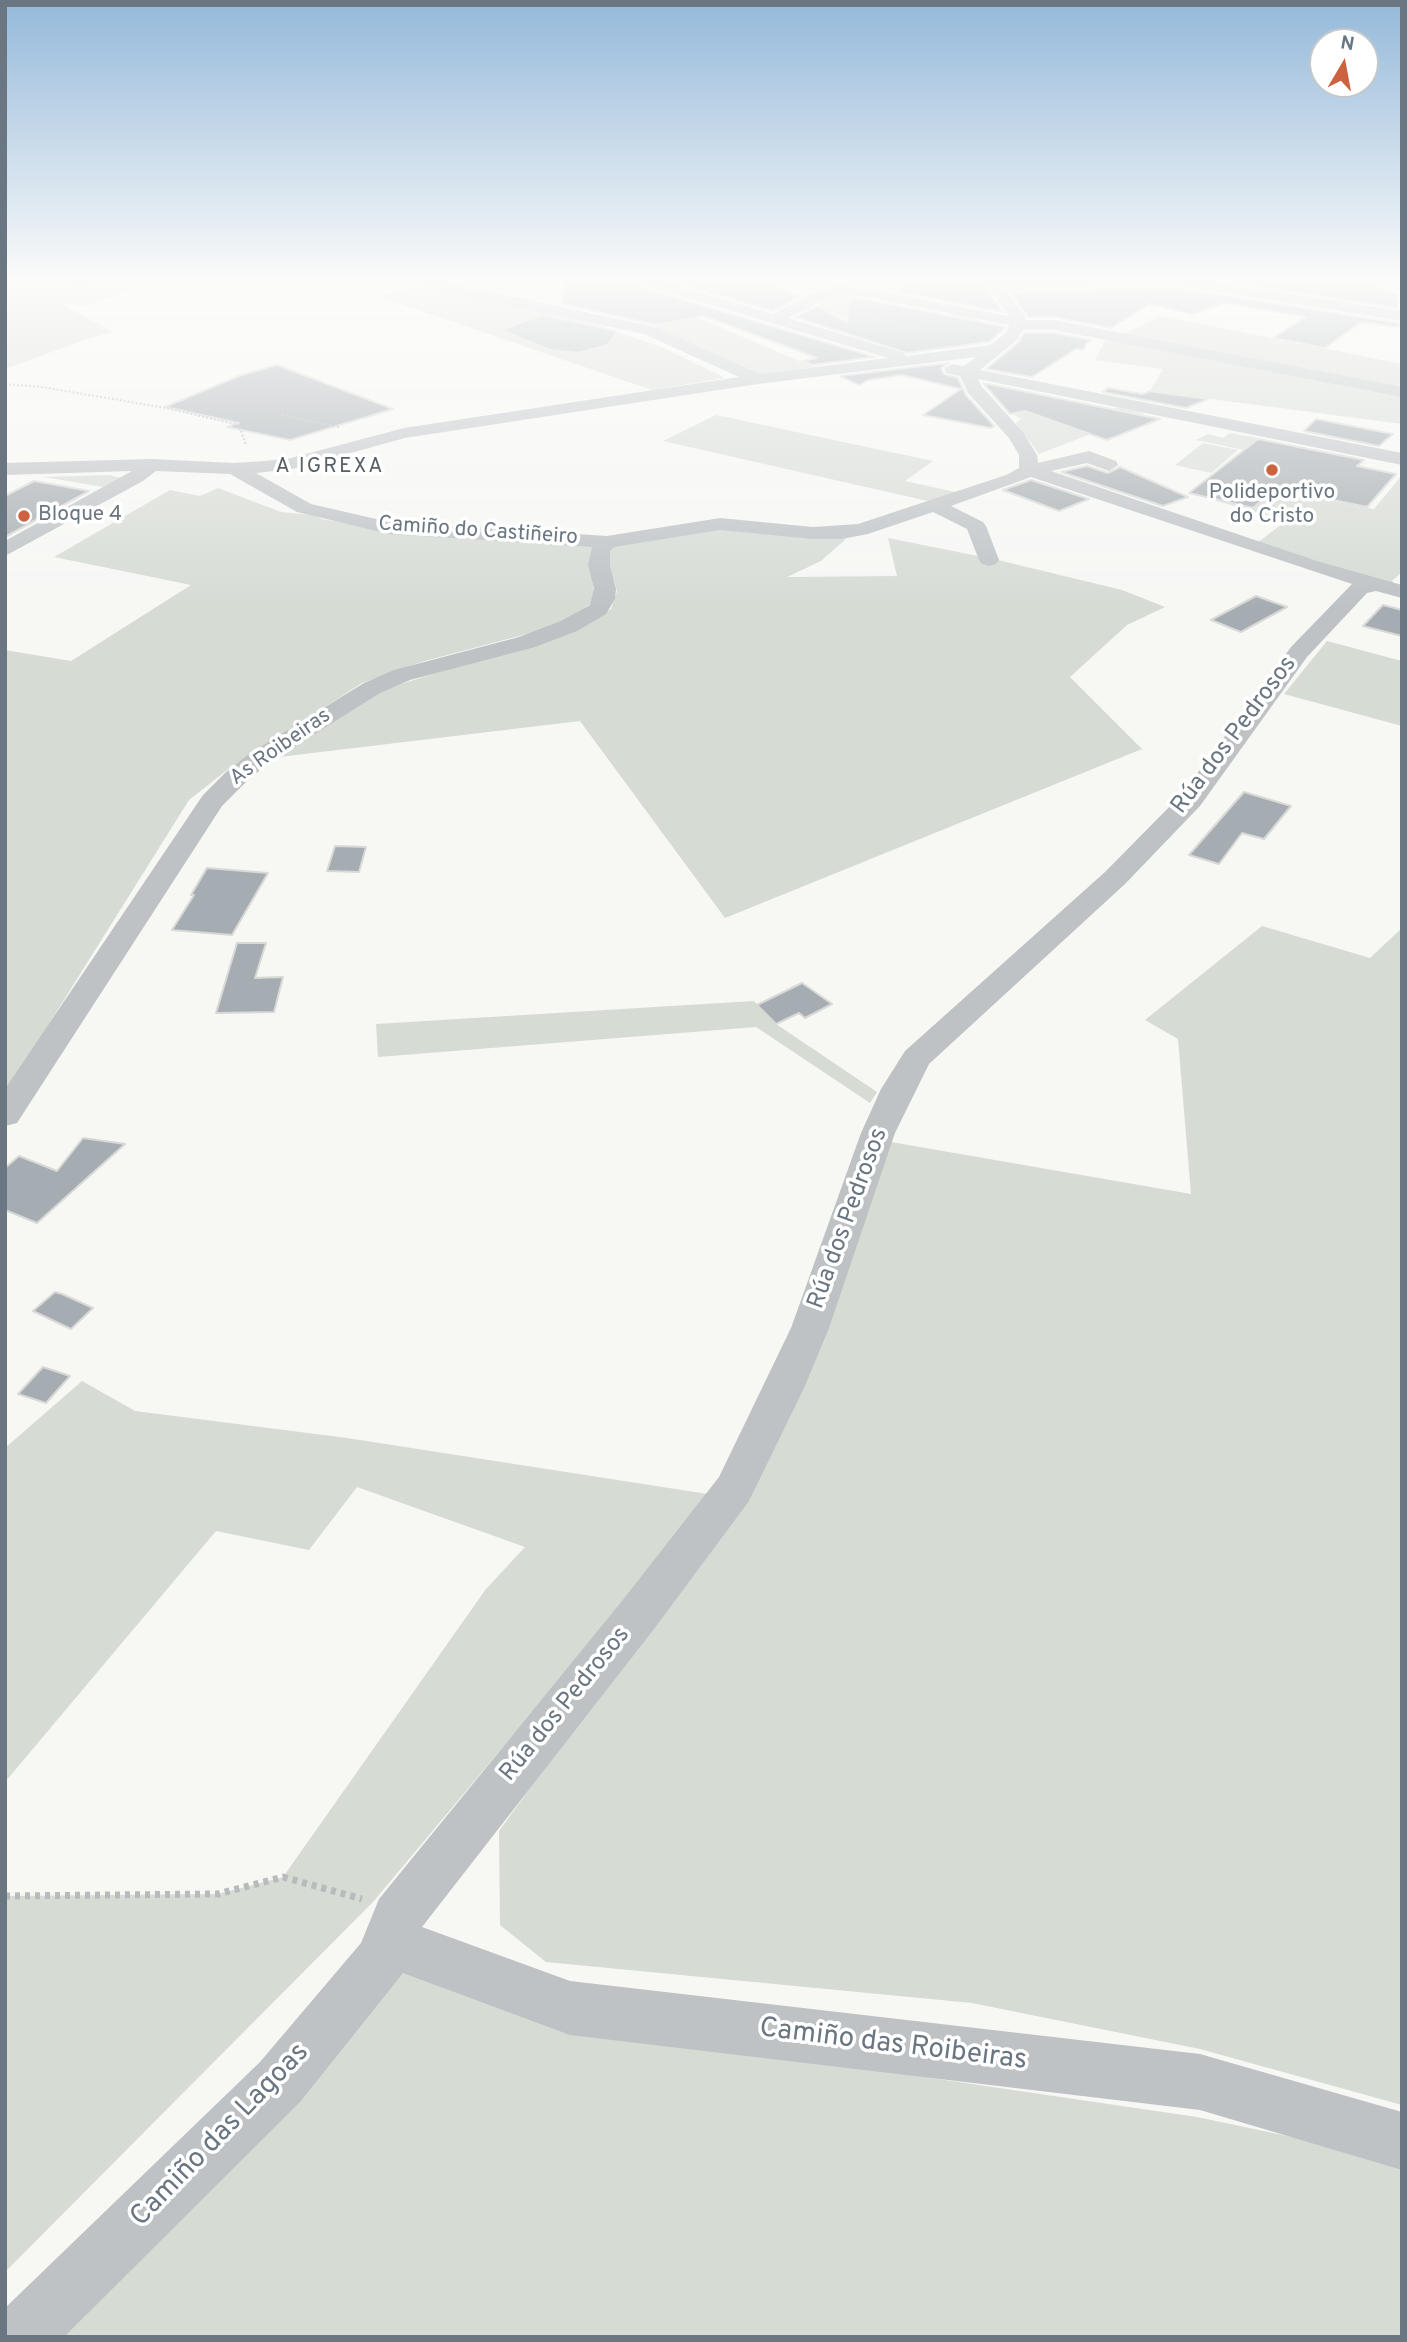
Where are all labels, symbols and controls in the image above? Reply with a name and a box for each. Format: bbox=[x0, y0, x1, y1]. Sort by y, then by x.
north arrow bbox=[1309, 28, 1379, 98]
text: N bbox=[1338, 31, 1356, 57]
district label: A IGREXA bbox=[277, 455, 383, 481]
marker: Polideportivo do Cristo bbox=[1264, 462, 1280, 478]
place label: Polideportivo do Cristo bbox=[1209, 481, 1335, 531]
place label: Bloque 4 bbox=[38, 503, 122, 529]
marker: Bloque 4 bbox=[16, 508, 32, 524]
street label: Camiño do Castiñeiro bbox=[377, 512, 579, 552]
street label: Rúa dos Pedrosos bbox=[1166, 651, 1304, 821]
street label: As Roibeiras bbox=[226, 704, 336, 792]
street label: Rúa dos Pedrosos bbox=[803, 1125, 895, 1313]
street label: Rúa dos Pedrosos bbox=[495, 1622, 637, 1788]
street label: Camiño das Roibeiras bbox=[757, 2013, 1029, 2079]
street label: Camiño das Lagoas bbox=[125, 2037, 317, 2235]

